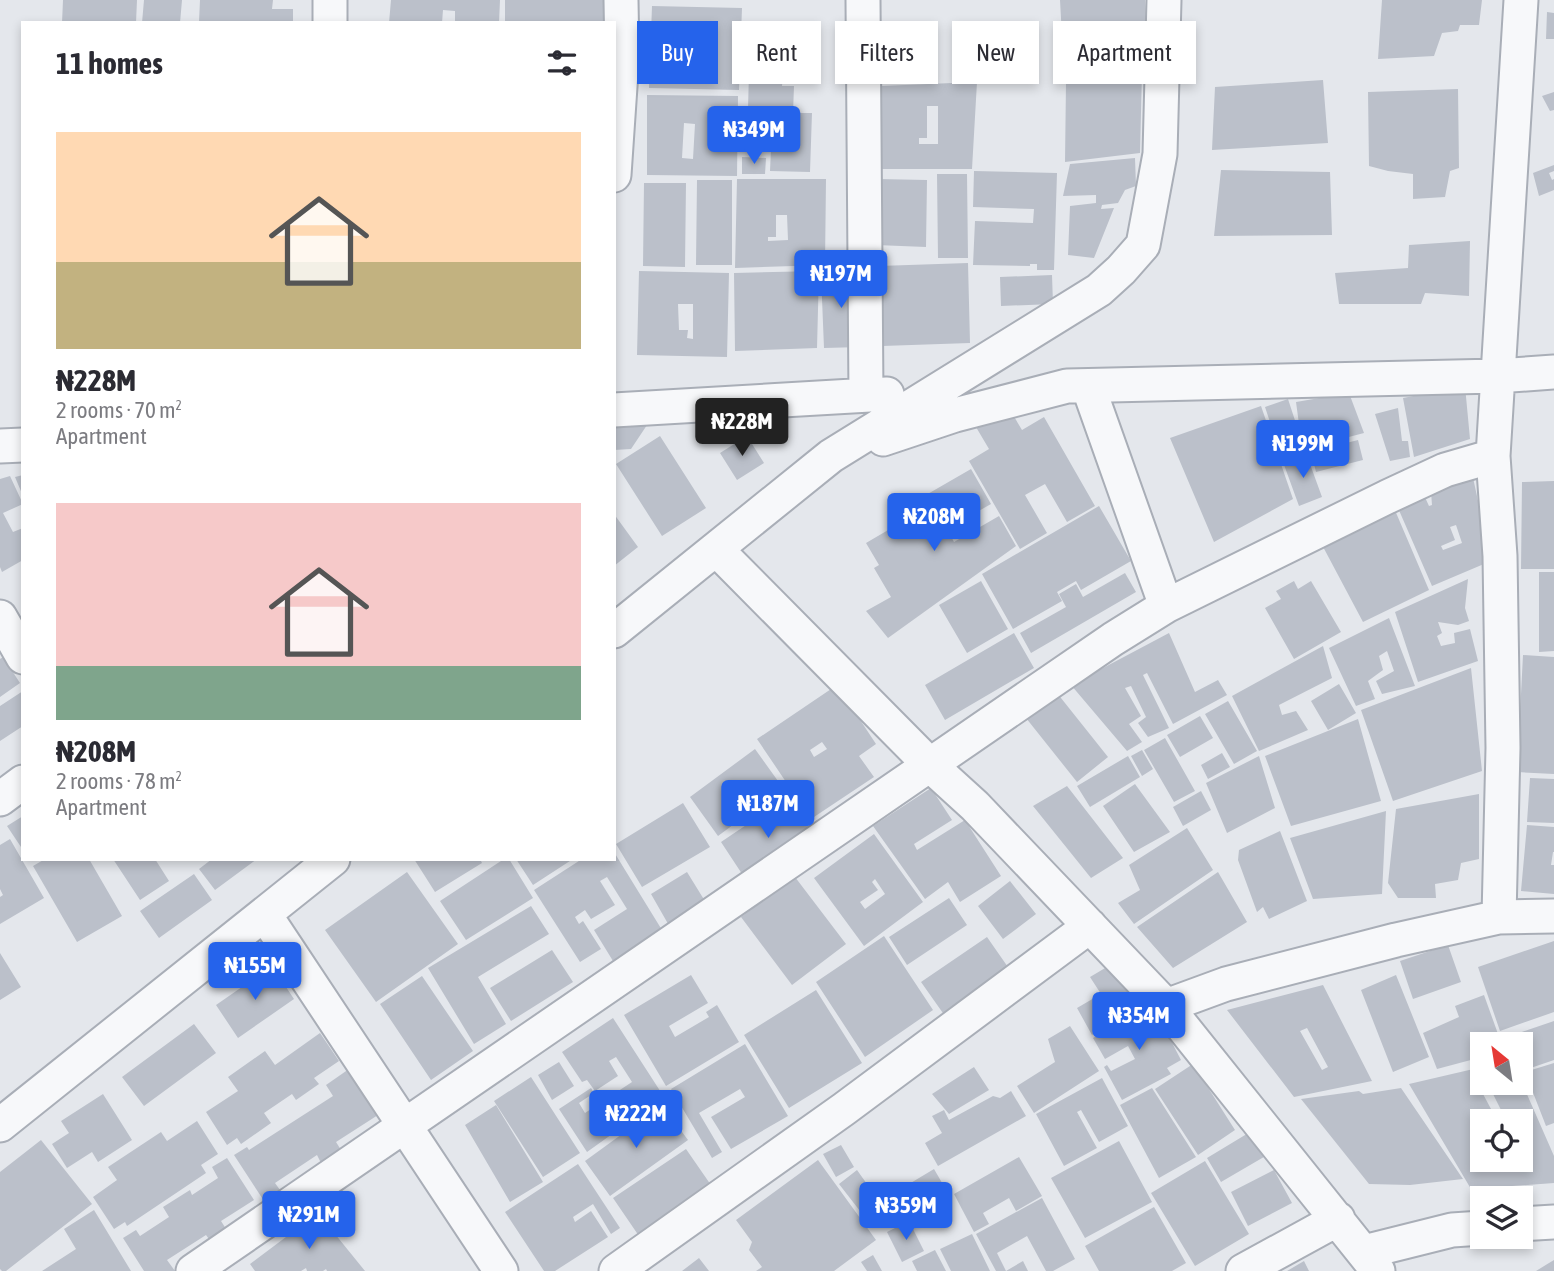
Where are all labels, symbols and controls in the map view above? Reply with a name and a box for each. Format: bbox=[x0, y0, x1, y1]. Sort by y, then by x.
chip: Buy bbox=[637, 21, 718, 84]
chip: Rent bbox=[732, 21, 821, 84]
chip: Filters bbox=[835, 21, 938, 84]
chip: New bbox=[952, 21, 1039, 84]
chip: Apartment bbox=[1053, 21, 1196, 84]
icon: filters bbox=[543, 44, 581, 82]
text: 11 homes bbox=[56, 46, 163, 80]
pin: ₦349M bbox=[705, 106, 803, 166]
text: ₦349M bbox=[723, 116, 785, 142]
icon: home bbox=[256, 178, 382, 304]
pin: ₦197M bbox=[792, 250, 890, 310]
text: ₦197M bbox=[810, 260, 872, 286]
text: ₦228M bbox=[56, 363, 136, 397]
text: 2 rooms · 70 m² bbox=[56, 397, 182, 423]
pin: ₦228M bbox=[693, 398, 791, 458]
text: ₦228M bbox=[711, 408, 773, 434]
pin: ₦199M bbox=[1254, 420, 1352, 480]
text: Apartment bbox=[56, 423, 147, 449]
text: ₦199M bbox=[1272, 430, 1334, 456]
pin: ₦208M bbox=[885, 494, 983, 553]
text: ₦208M bbox=[903, 503, 965, 529]
icon: home bbox=[256, 549, 382, 675]
text: ₦208M bbox=[56, 734, 136, 768]
text: 2 rooms · 78 m² bbox=[56, 768, 182, 794]
pin: ₦187M bbox=[719, 780, 817, 840]
text: ₦187M bbox=[737, 790, 799, 816]
text: Apartment bbox=[56, 794, 147, 820]
pin: ₦155M bbox=[206, 942, 304, 1002]
text: ₦155M bbox=[224, 952, 286, 978]
pin: ₦354M bbox=[1090, 992, 1188, 1052]
text: ₦354M bbox=[1108, 1002, 1170, 1028]
north arrow bbox=[1470, 1032, 1533, 1096]
map controls bbox=[1470, 1032, 1533, 1249]
pin: ₦222M bbox=[587, 1090, 685, 1150]
text: ₦222M bbox=[605, 1100, 667, 1126]
button: locate bbox=[1470, 1109, 1533, 1172]
pin: ₦359M bbox=[857, 1182, 955, 1242]
button: layers bbox=[1470, 1186, 1533, 1249]
pin: ₦291M bbox=[260, 1192, 358, 1251]
text: ₦359M bbox=[875, 1192, 937, 1218]
text: ₦291M bbox=[278, 1201, 340, 1227]

